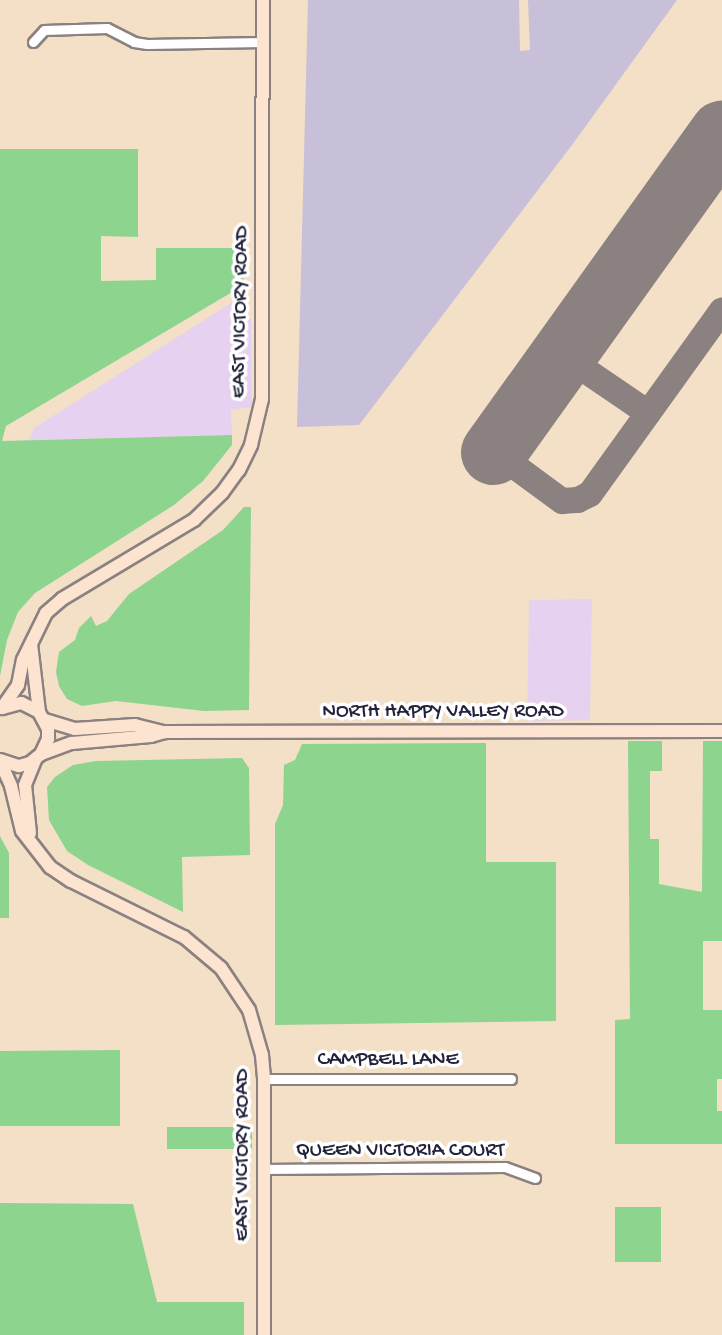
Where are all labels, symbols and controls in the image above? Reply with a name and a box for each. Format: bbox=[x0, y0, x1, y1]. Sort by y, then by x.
street label: EAST VICTORY ROAD bbox=[228, 226, 256, 398]
street label: NORTH HAPPY VALLEY ROAD bbox=[322, 700, 564, 726]
street label: CAMPBELL LANE bbox=[318, 1048, 458, 1074]
street label: EAST VICTORY ROAD bbox=[231, 1069, 257, 1241]
street label: QUEEN VICTORIA COURT bbox=[296, 1139, 504, 1165]

